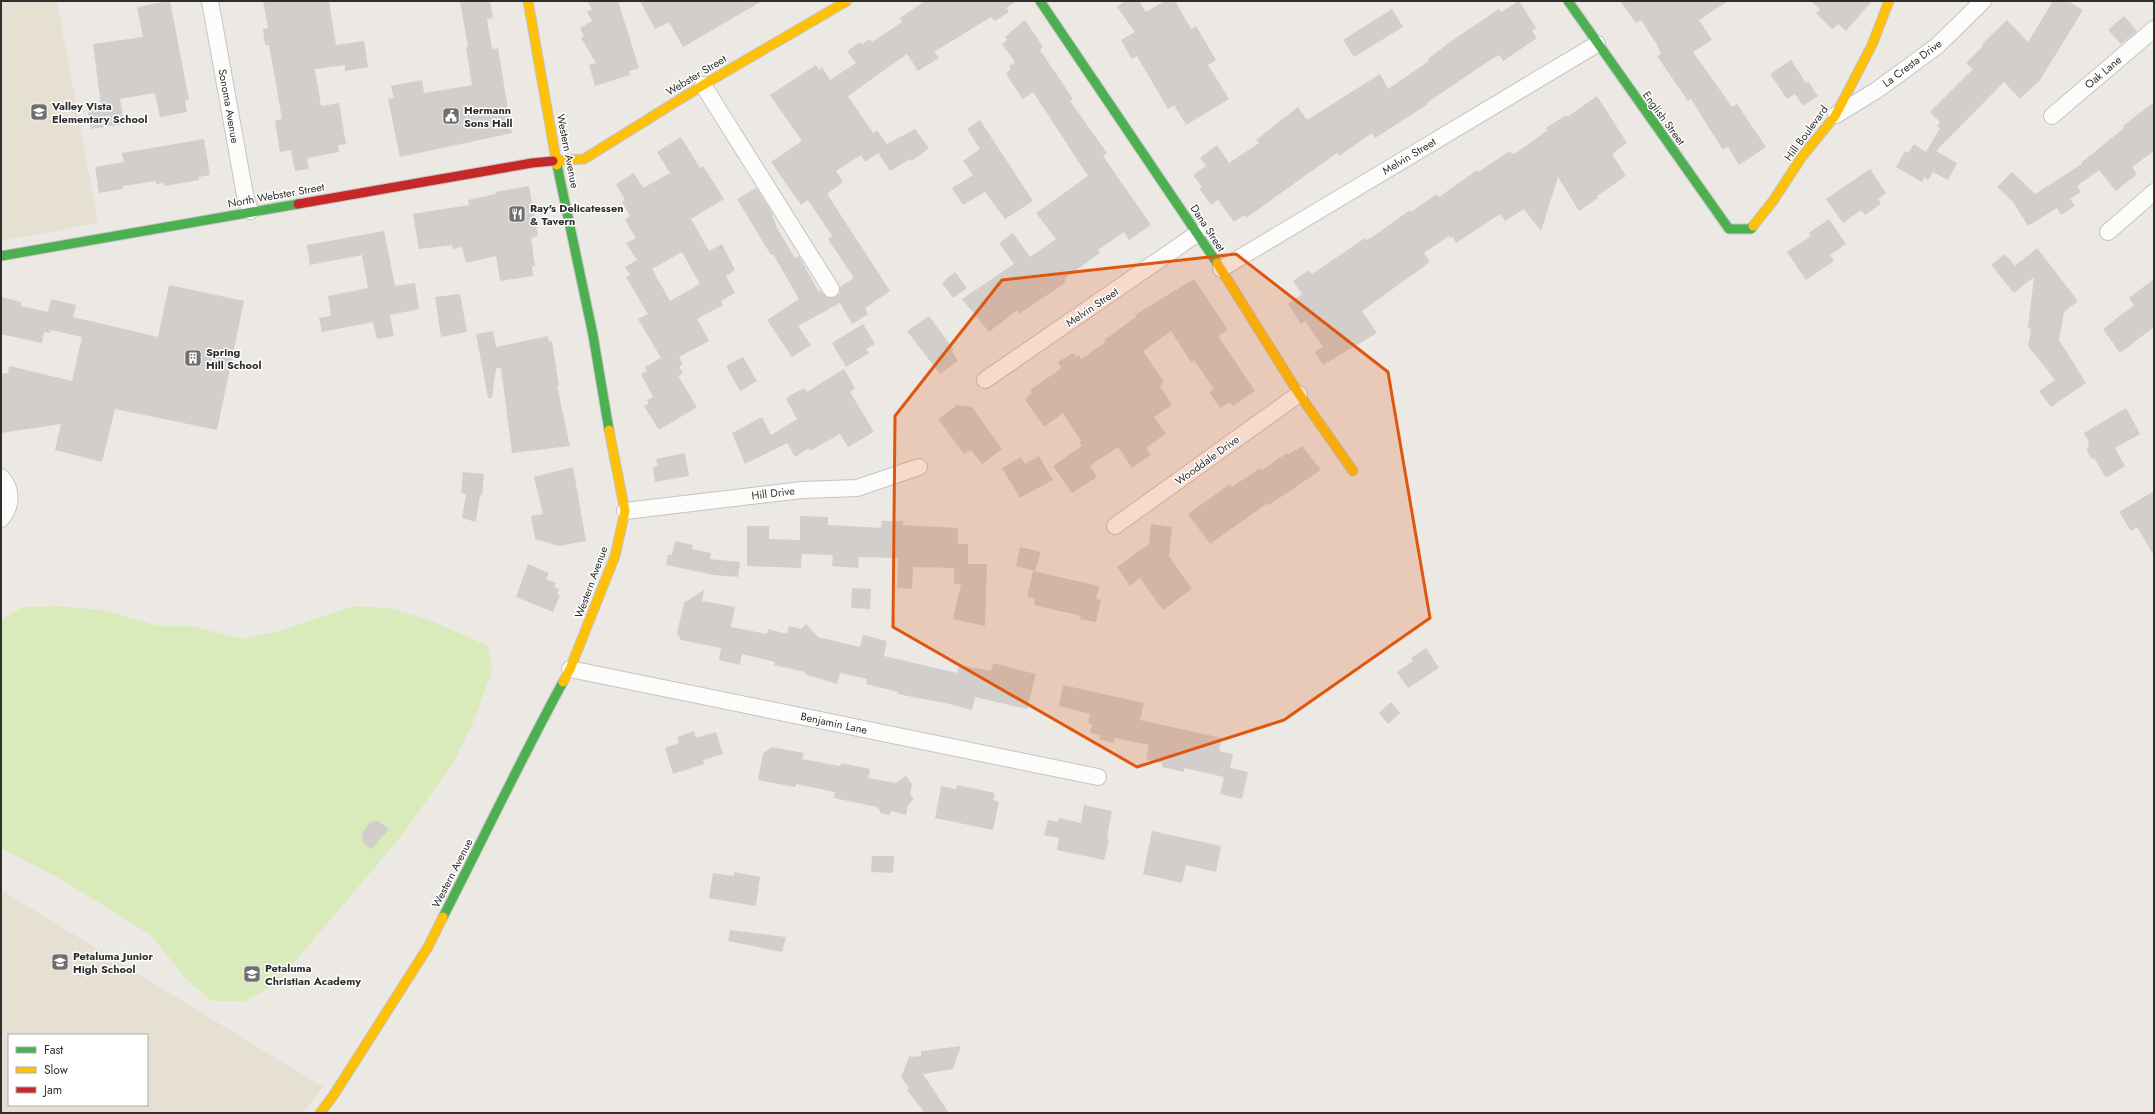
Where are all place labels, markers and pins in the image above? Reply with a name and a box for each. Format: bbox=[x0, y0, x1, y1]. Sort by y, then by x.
place label: Valley Vista Elementary School bbox=[51, 98, 147, 127]
school or university icon: Valley Vista Elementary School bbox=[29, 102, 49, 122]
place label: Hermann Sons Hall bbox=[464, 102, 513, 131]
public building icon: Hermann Sons Hall bbox=[441, 106, 461, 126]
place label: Ray's Delicatessen & Tavern bbox=[530, 200, 624, 229]
restaurant icon: Ray's Delicatessen & Tavern bbox=[507, 204, 527, 224]
place label: Spring Hill School bbox=[206, 344, 261, 373]
building icon: Spring Hill School bbox=[183, 348, 203, 368]
place label: Petaluma Junior High School bbox=[73, 948, 154, 977]
school or university icon: Petaluma Junior High School bbox=[50, 952, 70, 972]
place label: Petaluma Christian Academy bbox=[265, 960, 361, 989]
school or university icon: Petaluma Christian Academy bbox=[242, 964, 262, 984]

